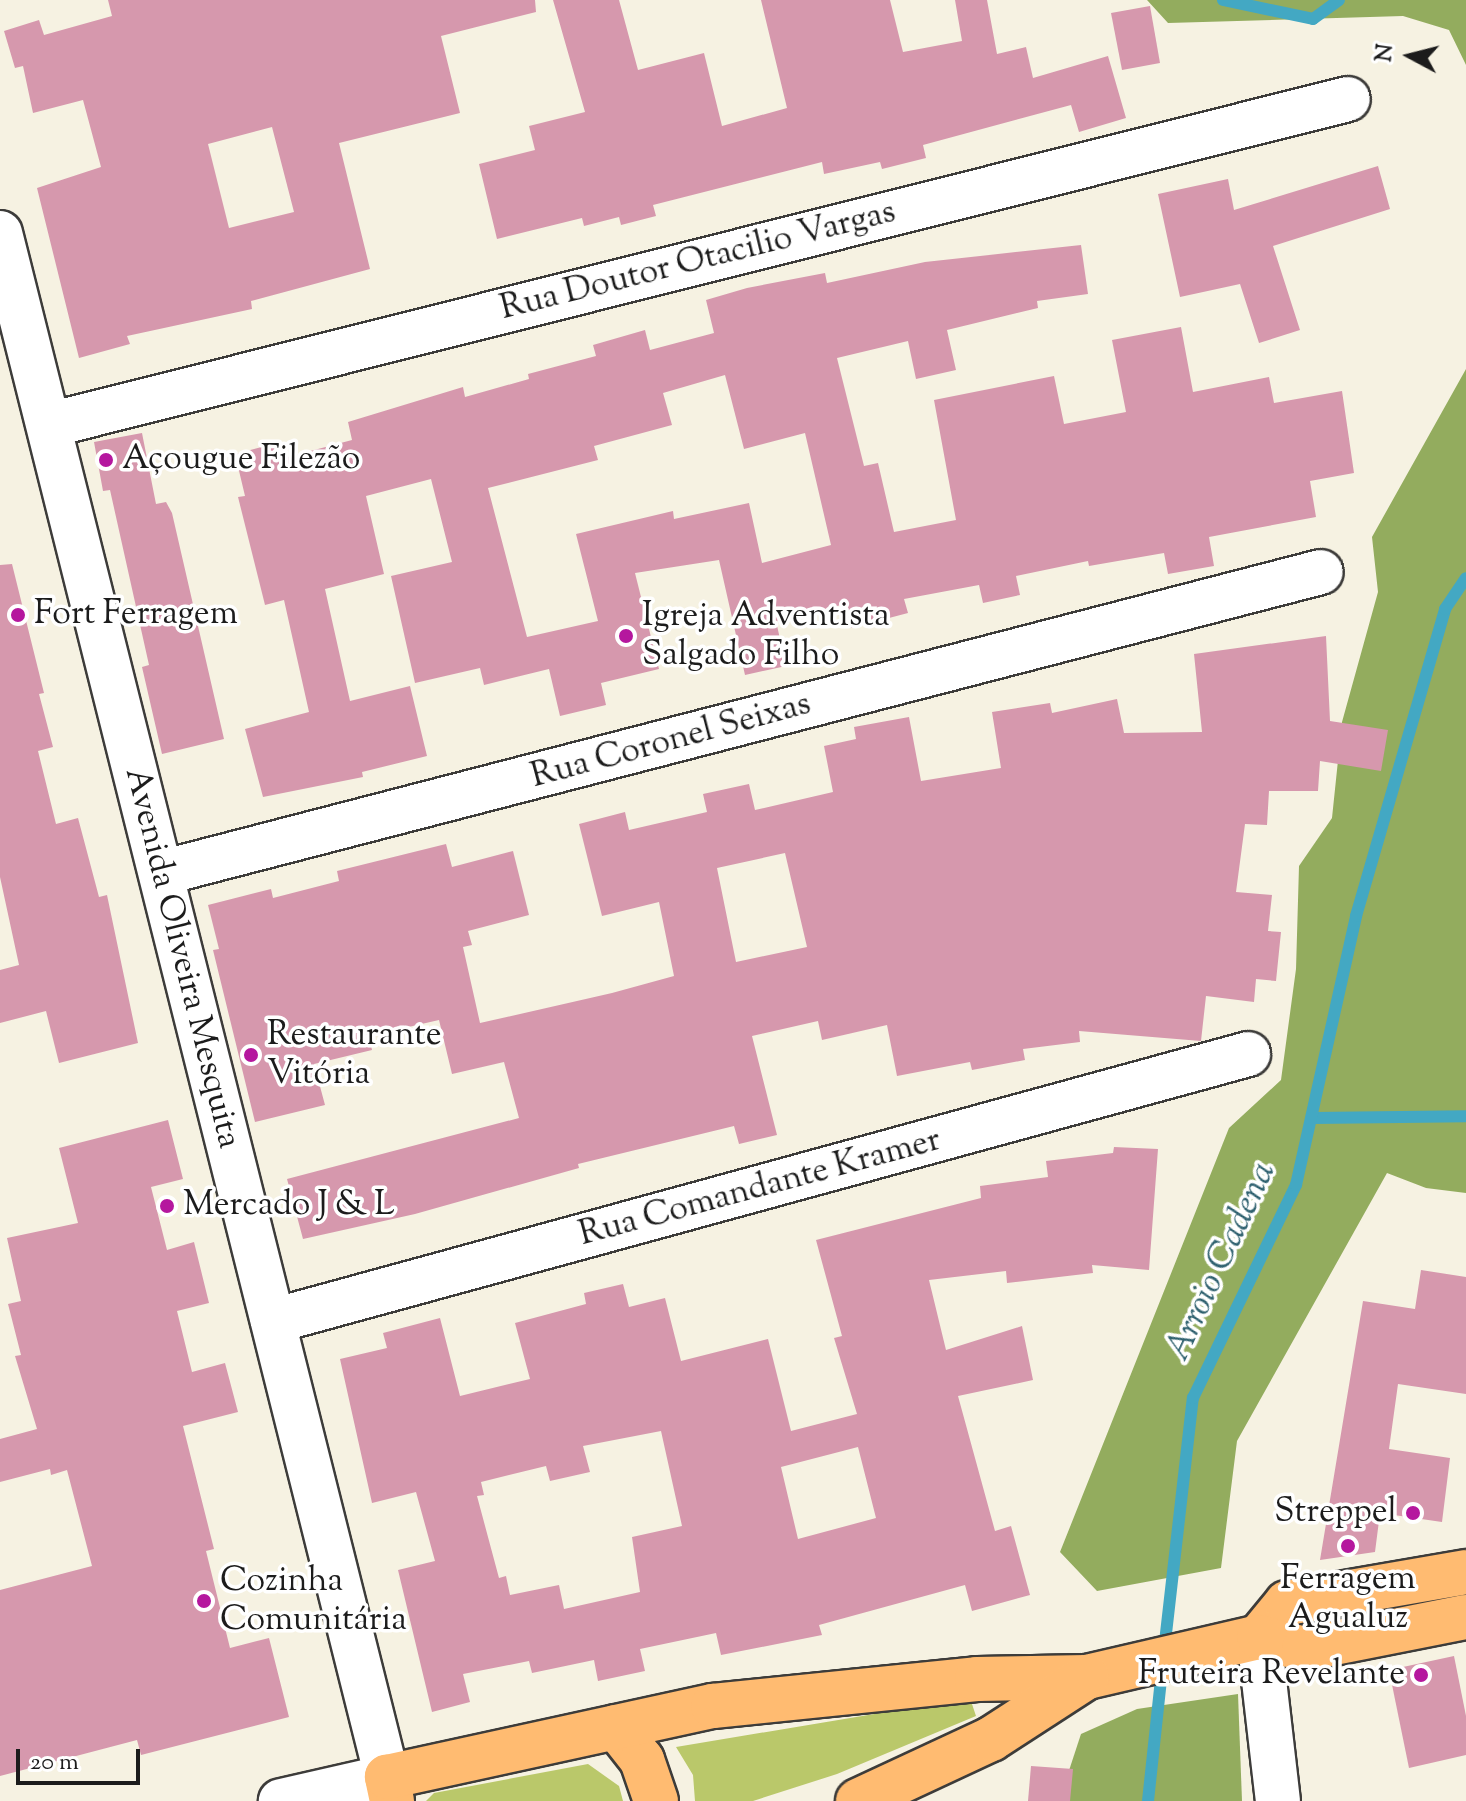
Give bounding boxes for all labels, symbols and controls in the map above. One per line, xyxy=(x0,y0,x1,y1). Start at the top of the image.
north arrow xyxy=(1370,16,1450,96)
text: N xyxy=(1369,42,1403,64)
street label: Rua Doutor Otacilio Vargas xyxy=(496,192,900,330)
place label: Açougue Filezão xyxy=(122,440,360,480)
marker: Açougue Filezão xyxy=(97,451,115,469)
place label: Fort Ferragem xyxy=(34,595,238,635)
place label: Igreja Adventista Salgado Filho xyxy=(642,596,890,676)
marker: Fort Ferragem xyxy=(9,606,27,624)
marker: Igreja Adventista Salgado Filho xyxy=(617,627,635,645)
street label: Rua Coronel Seixas xyxy=(527,684,815,798)
street label: Avenida Oliveira Mesquita xyxy=(115,763,249,1153)
place label: Restaurante Vitória xyxy=(267,1015,442,1094)
marker: Restaurante Vitória xyxy=(242,1046,260,1064)
street label: Rua Comandante Kramer xyxy=(575,1120,945,1256)
water label: Arroio Cadena xyxy=(1157,1156,1287,1368)
place label: Mercado J & L xyxy=(183,1186,395,1226)
marker: Mercado J & L xyxy=(158,1197,176,1215)
place label: Streppel xyxy=(1274,1493,1397,1533)
marker: Streppel xyxy=(1404,1504,1422,1522)
marker: Ferragem Agualuz xyxy=(1339,1537,1357,1555)
place label: Ferragem Agualuz xyxy=(1280,1559,1416,1638)
place label: Cozinha Comunitária xyxy=(220,1561,407,1640)
marker: Cozinha Comunitária xyxy=(195,1592,213,1610)
place label: Fruteira Revelante xyxy=(1138,1655,1405,1695)
marker: Fruteira Revelante xyxy=(1412,1666,1430,1684)
scale bar xyxy=(20,1733,144,1783)
text: 20 m xyxy=(30,1746,79,1780)

